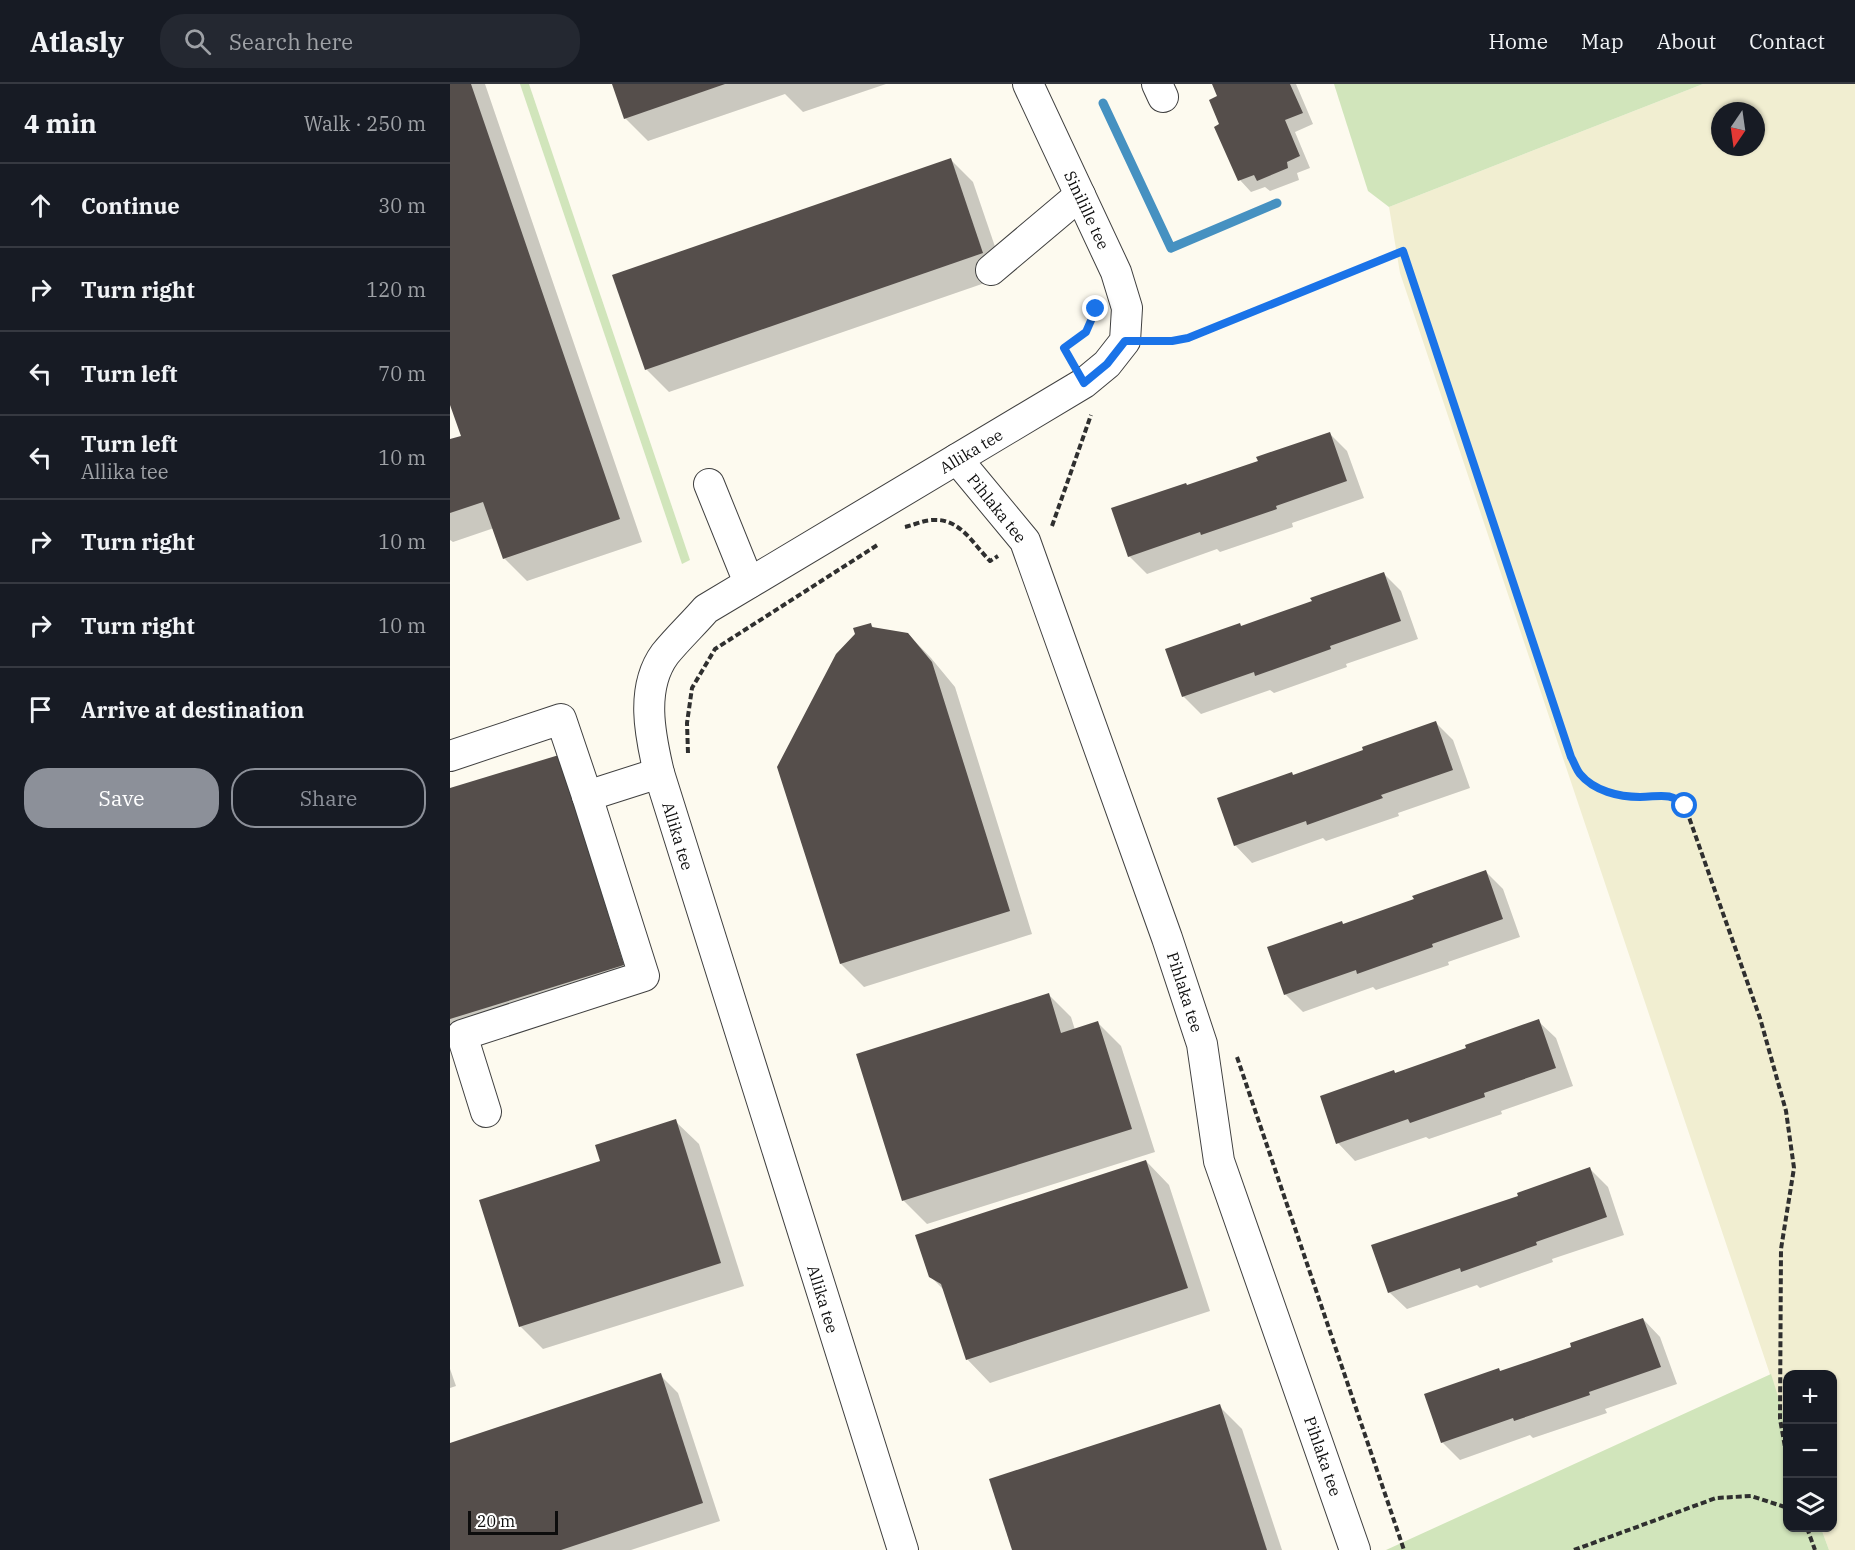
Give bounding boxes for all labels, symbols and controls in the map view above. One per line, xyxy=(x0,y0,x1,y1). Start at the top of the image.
search box xyxy=(160,14,580,68)
text: Atlasly xyxy=(30,23,124,60)
icon: search xyxy=(181,25,214,58)
text: Search here xyxy=(229,27,353,56)
text: Home xyxy=(1488,27,1548,55)
text: Map xyxy=(1581,27,1624,55)
text: About xyxy=(1657,27,1716,55)
text: Contact xyxy=(1749,27,1825,55)
north arrow xyxy=(1711,102,1765,156)
text: 4 min xyxy=(24,106,97,140)
text: Walk · 250 m xyxy=(304,110,426,137)
street label: Sinilille tee xyxy=(1060,168,1114,252)
icon: ahead xyxy=(24,189,57,222)
text: Continue xyxy=(81,191,180,220)
text: 30 m xyxy=(378,192,426,219)
icon: right xyxy=(24,273,57,306)
text: Turn right xyxy=(81,275,195,304)
text: 120 m xyxy=(366,276,426,303)
route end xyxy=(1082,295,1108,321)
icon: left xyxy=(24,357,57,390)
text: Turn left xyxy=(81,359,177,388)
text: 70 m xyxy=(378,360,426,387)
street label: Allika tee xyxy=(936,424,1006,478)
text: Turn left xyxy=(81,429,177,458)
icon: left xyxy=(24,441,57,474)
text: 10 m xyxy=(378,444,426,471)
text: Allika tee xyxy=(81,458,169,485)
street label: Pihlaka tee xyxy=(963,469,1031,547)
icon: right xyxy=(24,525,57,558)
text: Turn right xyxy=(81,527,195,556)
text: 10 m xyxy=(378,528,426,555)
icon: right xyxy=(24,609,57,642)
text: Turn right xyxy=(81,611,195,640)
text: 10 m xyxy=(378,612,426,639)
icon: arrive xyxy=(24,693,57,726)
text: Arrive at destination xyxy=(81,695,304,724)
button: Save xyxy=(24,768,219,828)
button: Share xyxy=(231,768,426,828)
route start xyxy=(1671,792,1697,818)
street label: Allika tee xyxy=(658,800,698,872)
street label: Pihlaka tee xyxy=(1163,949,1207,1035)
street label: Allika tee xyxy=(803,1263,843,1335)
map controls xyxy=(1783,1370,1837,1532)
button: + xyxy=(1783,1370,1837,1424)
street label: Pihlaka tee xyxy=(1300,1413,1346,1499)
button: − xyxy=(1783,1424,1837,1478)
button: layers xyxy=(1783,1478,1837,1532)
scale bar xyxy=(468,1508,558,1536)
text: 20 m xyxy=(477,1511,515,1531)

